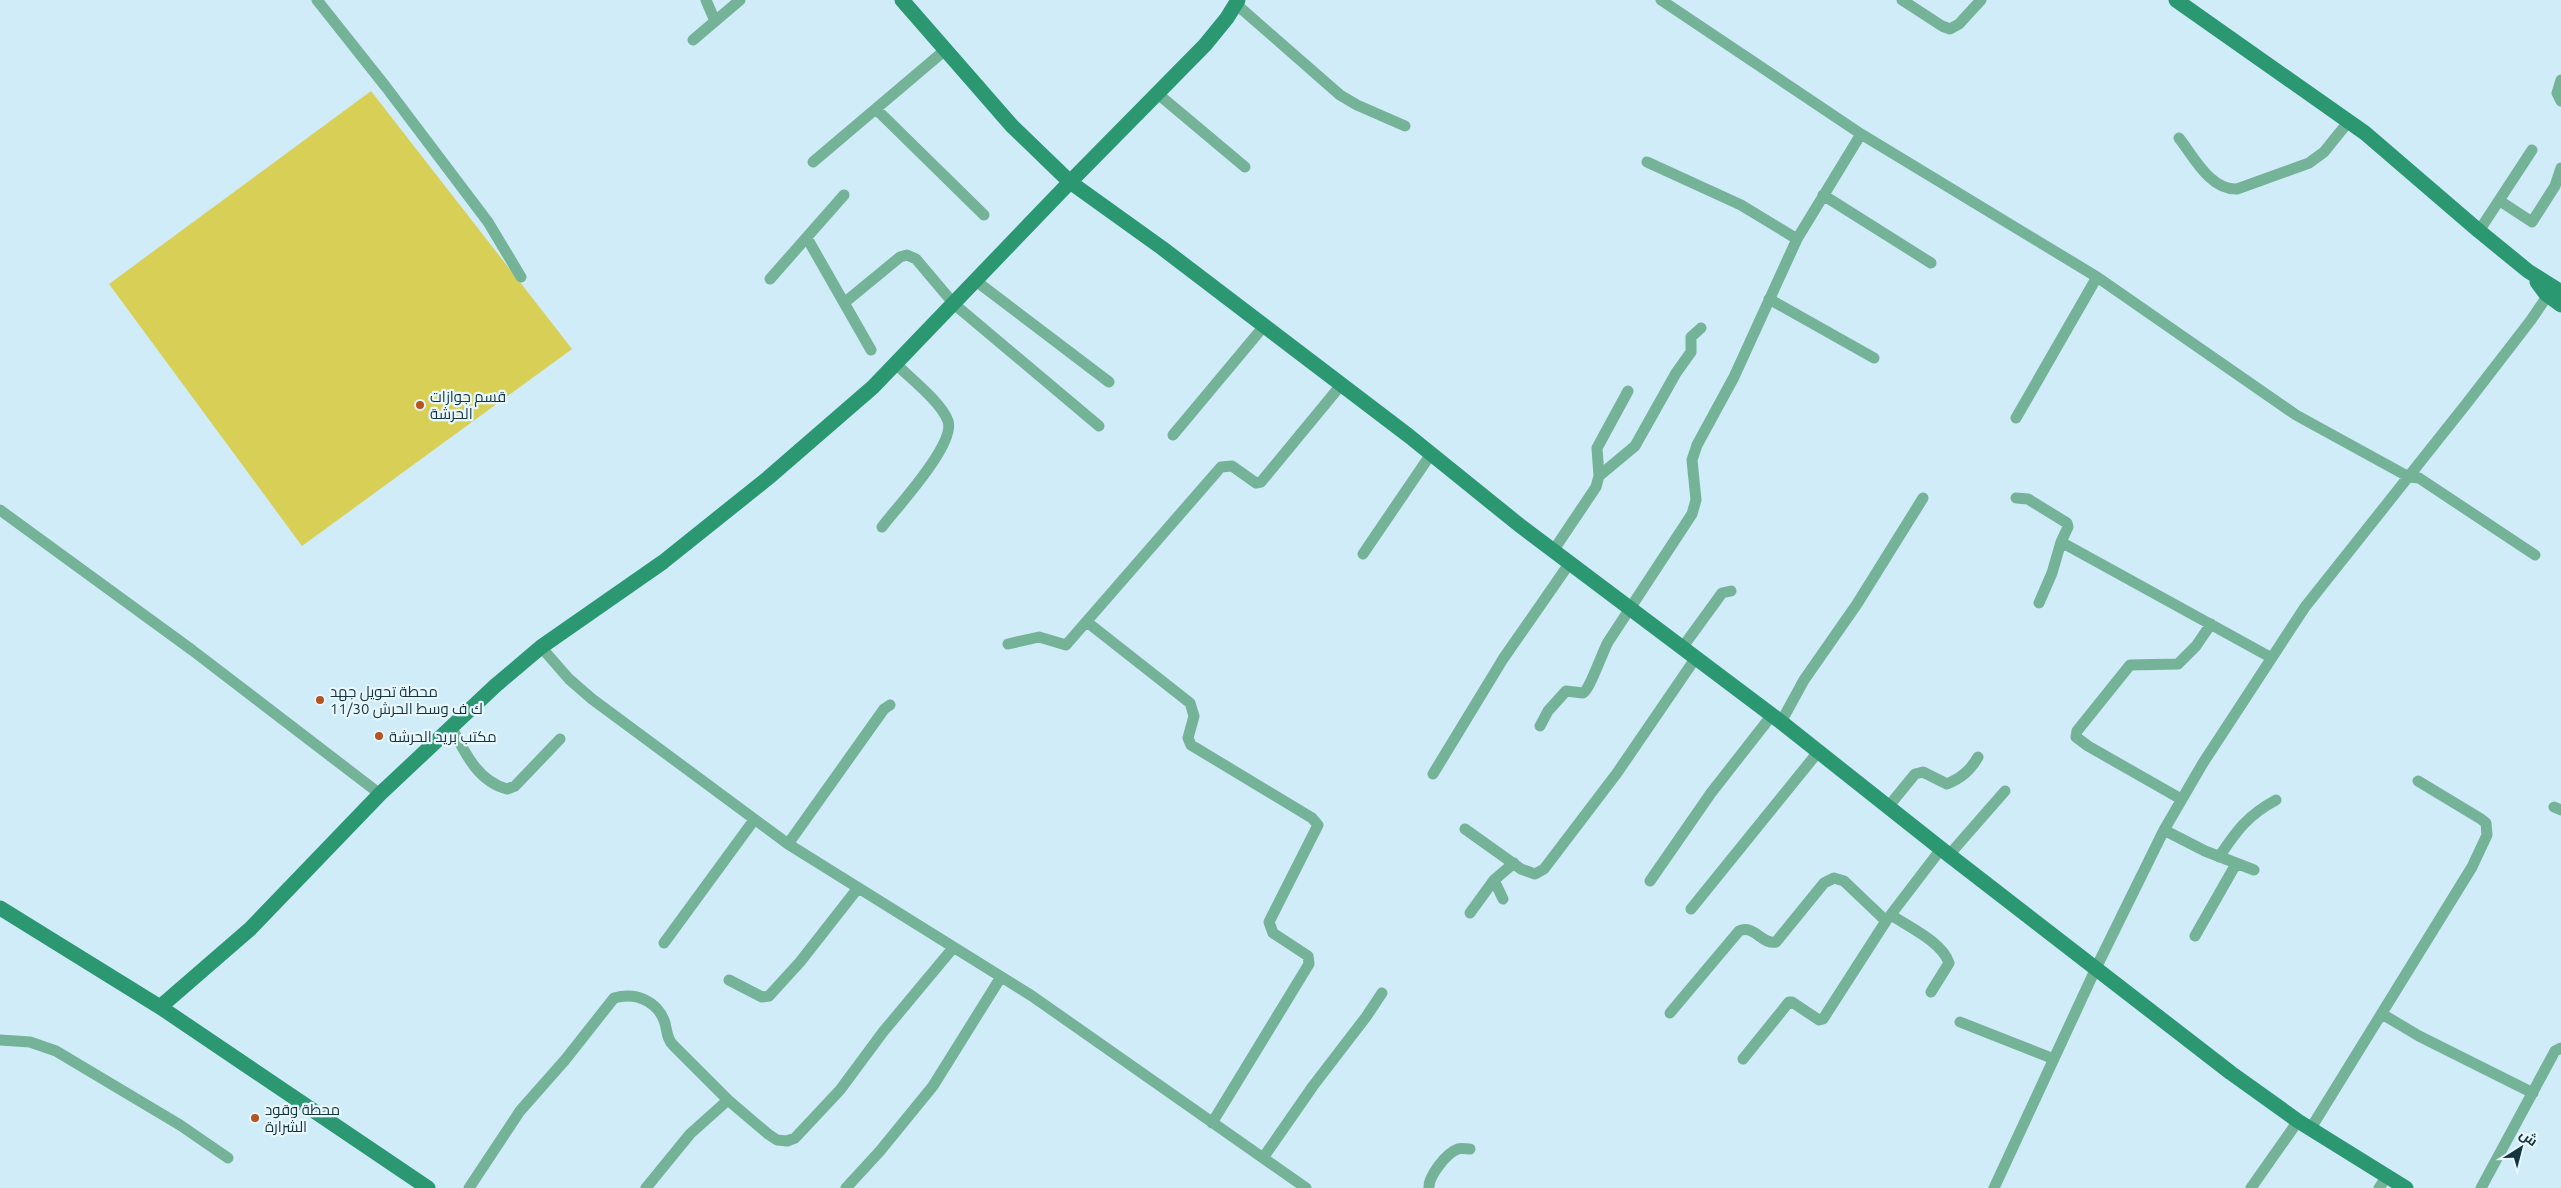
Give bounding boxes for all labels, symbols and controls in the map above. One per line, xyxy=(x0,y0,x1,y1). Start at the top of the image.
place label: قسم جوازات الحرشة xyxy=(430,388,506,423)
marker: قسم جوازات الحرشة xyxy=(414,399,426,411)
place label: محطة تحويل جهد 11/30 ك ف وسط الحرش xyxy=(330,683,483,719)
marker: محطة تحويل جهد 11/30 ك ف وسط الحرش xyxy=(314,694,326,706)
place label: مكتب بريد الحرشة xyxy=(389,728,497,746)
marker: مكتب بريد الحرشة xyxy=(373,730,385,742)
place label: محطة وقود الشرارة xyxy=(265,1101,340,1136)
marker: محطة وقود الشرارة xyxy=(249,1112,261,1124)
north arrow xyxy=(2496,1123,2546,1173)
text: ش xyxy=(2516,1126,2541,1150)

